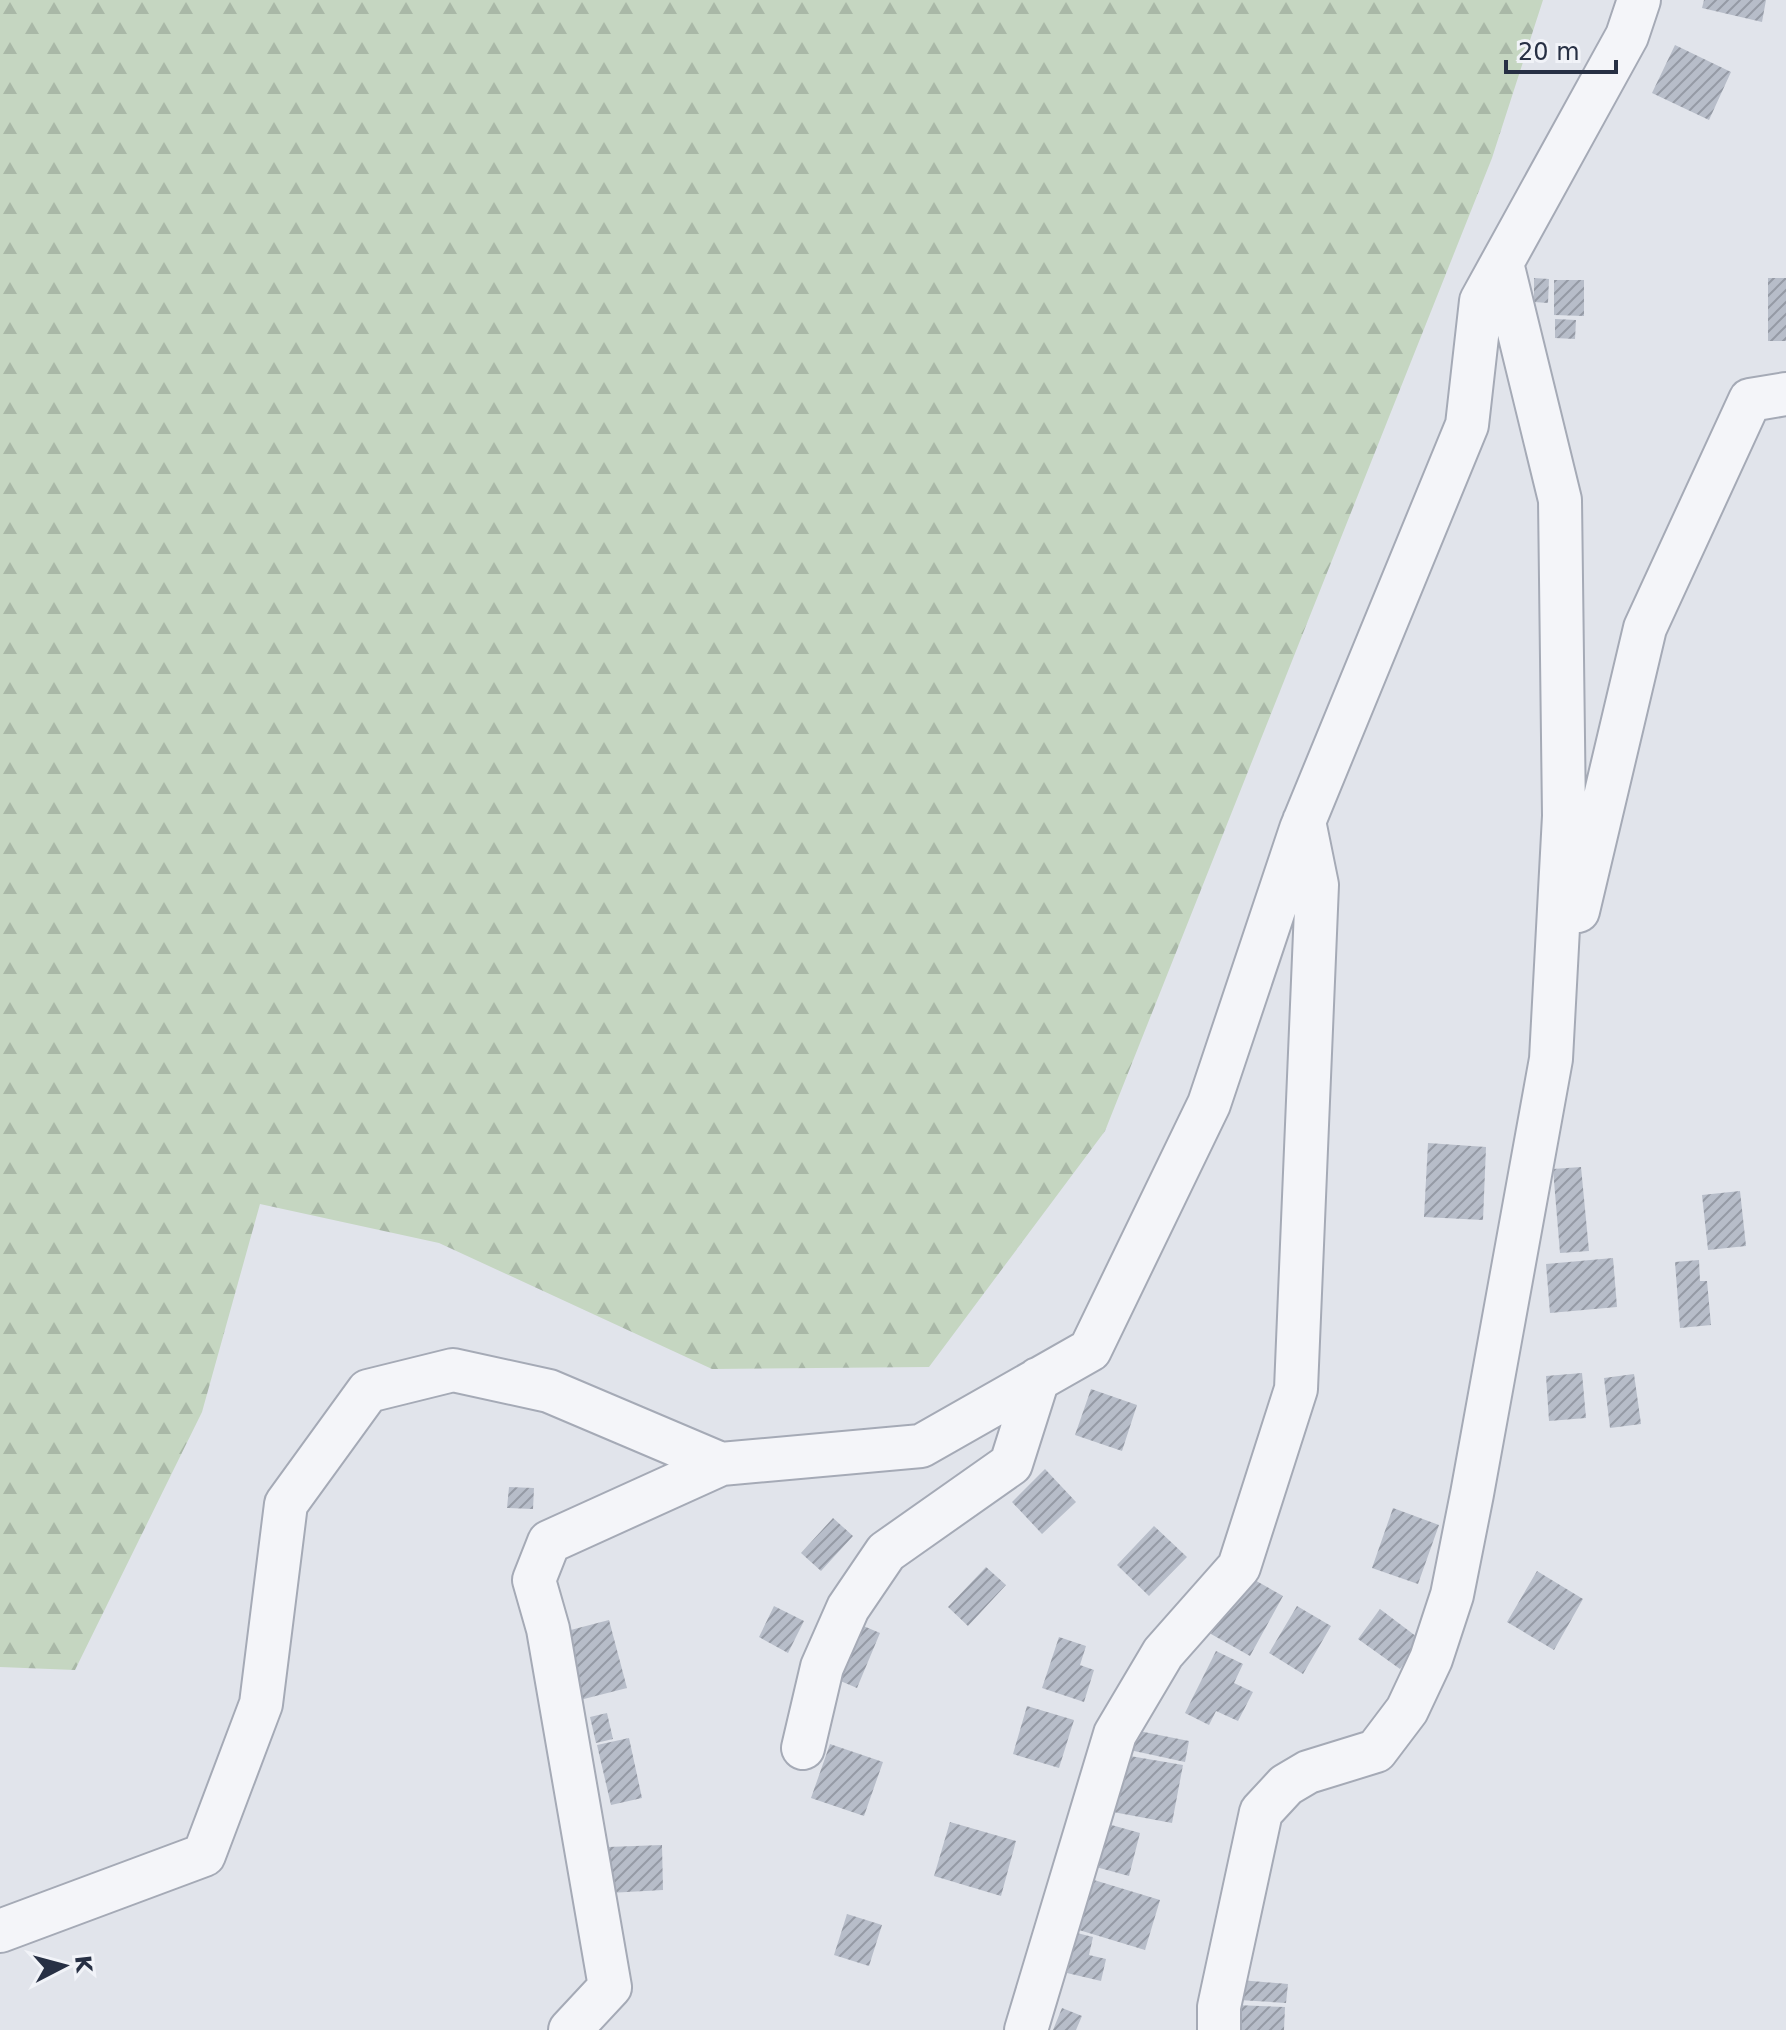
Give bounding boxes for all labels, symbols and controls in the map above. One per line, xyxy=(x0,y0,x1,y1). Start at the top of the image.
scale bar xyxy=(1506,24,1616,74)
text: 20 m xyxy=(1518,38,1580,66)
north arrow xyxy=(24,1926,104,2006)
text: K xyxy=(70,1954,97,1975)

